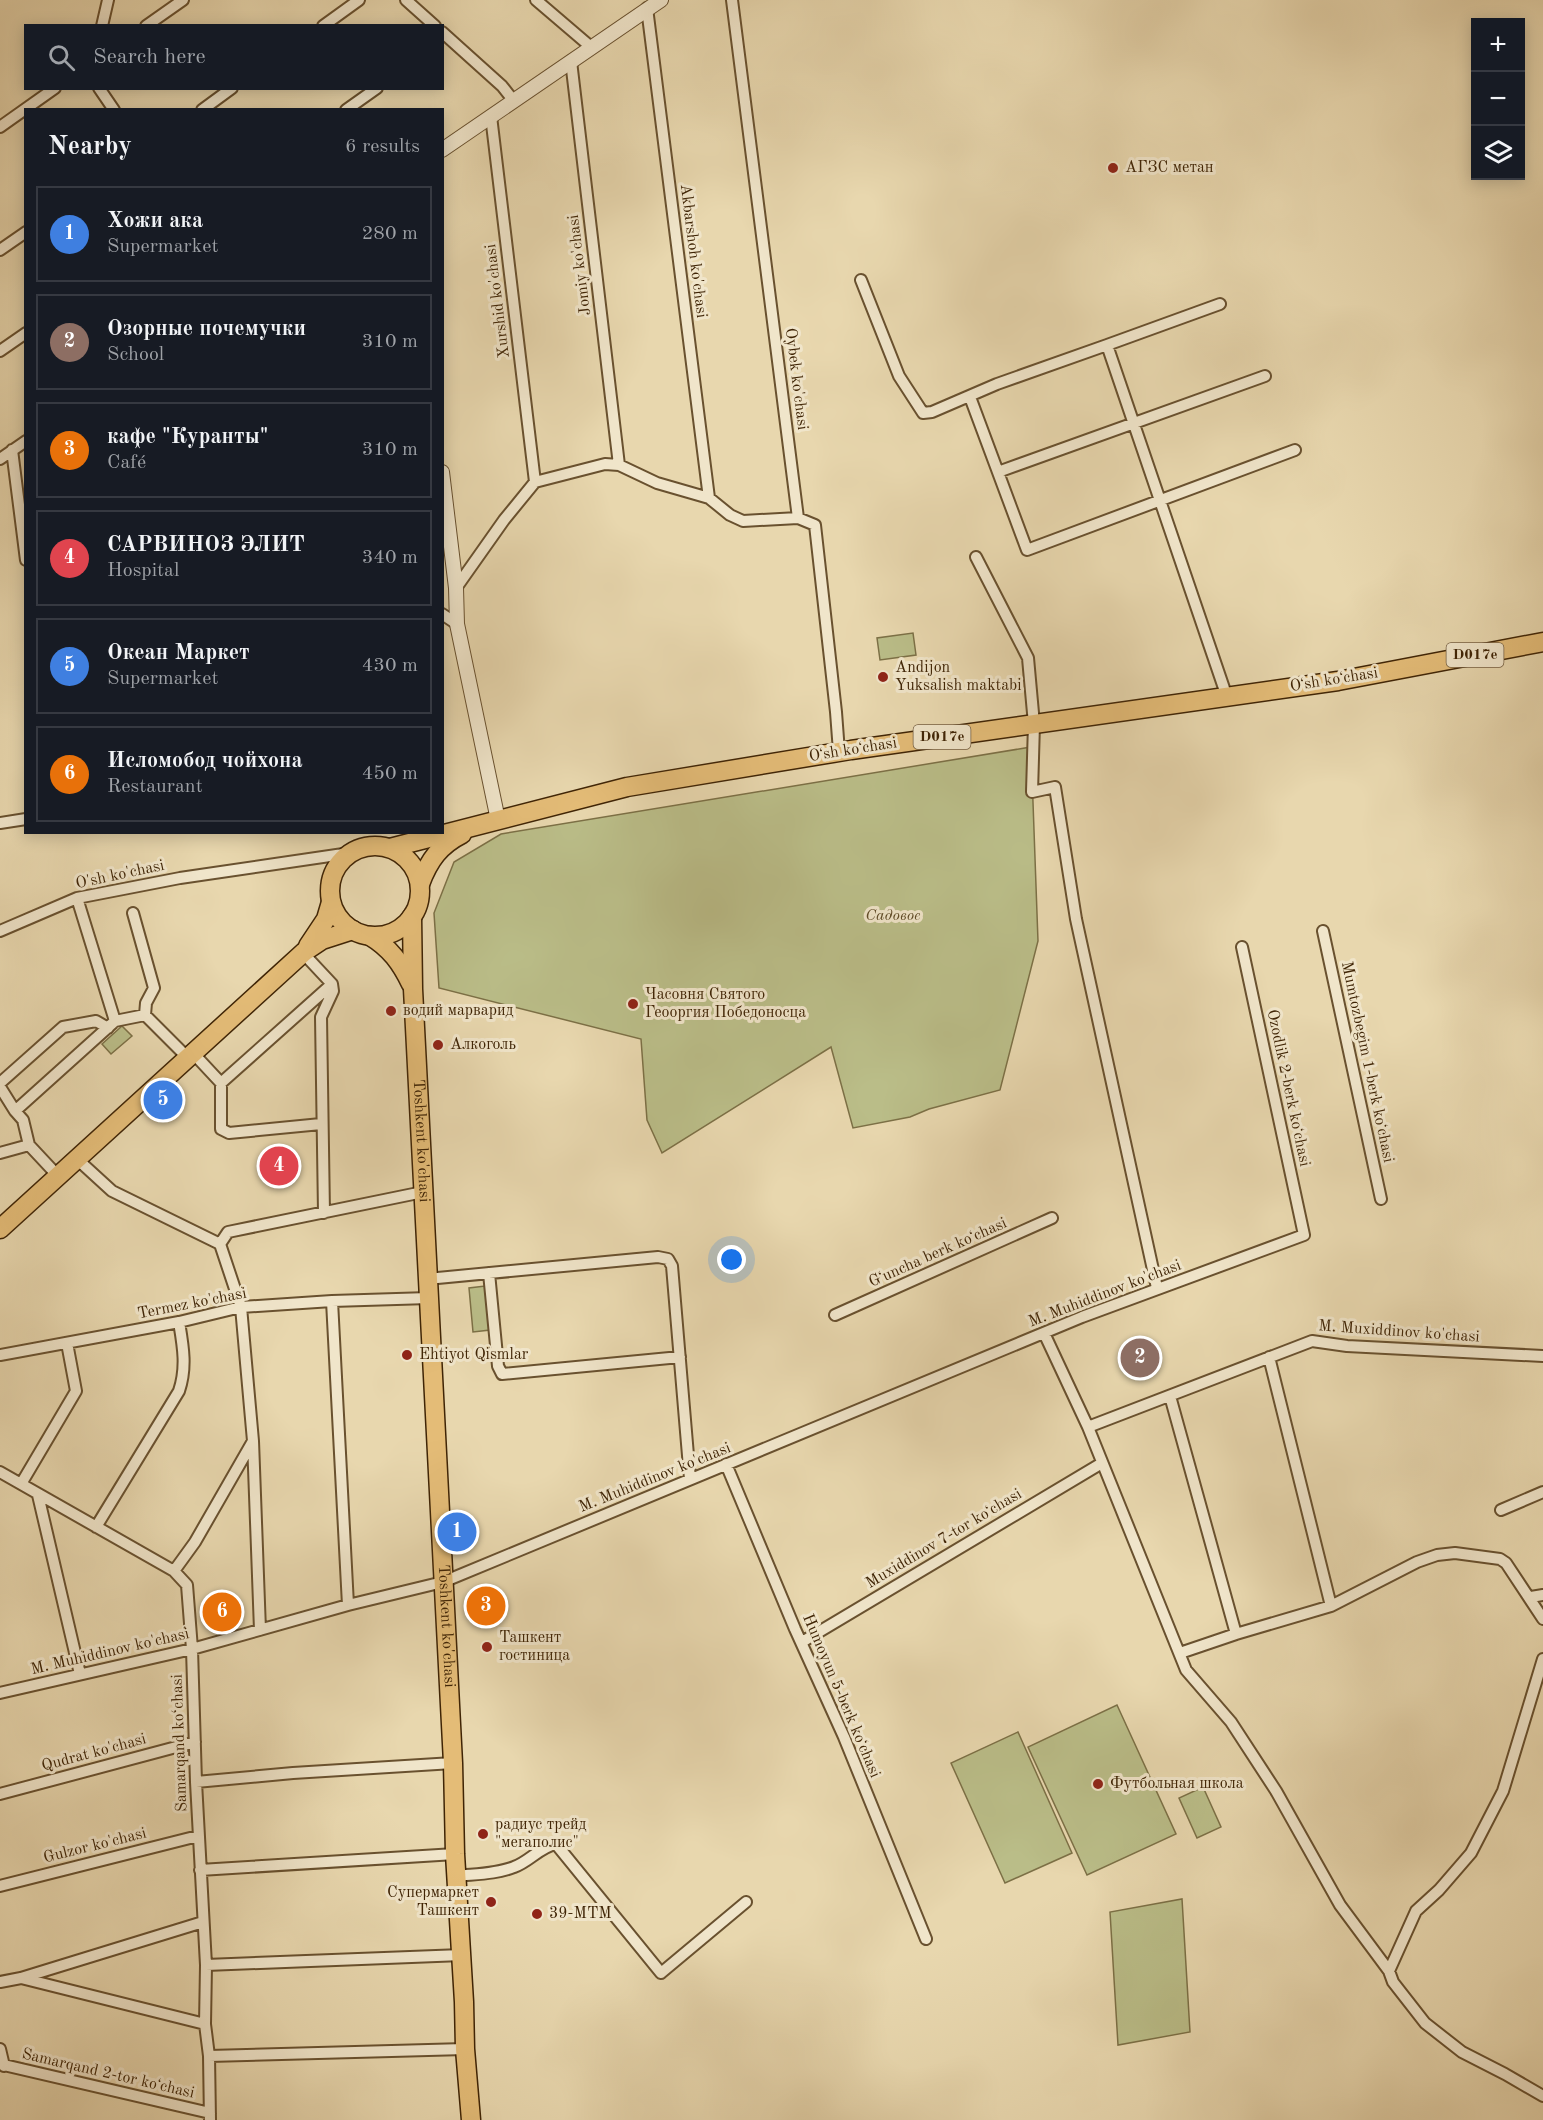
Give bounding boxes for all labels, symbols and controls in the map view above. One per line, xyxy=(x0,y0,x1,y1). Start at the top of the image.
map controls xyxy=(1471,18,1525,180)
button: + xyxy=(1471,18,1525,72)
search box xyxy=(24,24,444,90)
icon: search xyxy=(45,41,78,74)
text: Search here xyxy=(93,46,206,68)
button: − xyxy=(1471,72,1525,126)
button: layers xyxy=(1471,126,1525,180)
text: Nearby xyxy=(48,134,132,160)
text: 6 results xyxy=(345,137,420,157)
place label: АГЗС метан xyxy=(1125,160,1214,176)
marker: АГЗС метан xyxy=(1106,161,1120,175)
street label: Akbarshoh ko'chasi xyxy=(677,183,709,319)
text: Хожи ака xyxy=(107,210,203,232)
street label: Jomiy ko'chasi xyxy=(566,214,594,316)
text: 1 xyxy=(64,224,75,244)
text: 280 m xyxy=(362,224,418,244)
text: Supermarket xyxy=(107,237,218,257)
street label: Xurshid ko'chasi xyxy=(483,243,513,359)
text: Озорные почемучки xyxy=(107,318,306,340)
street label: Oybek ko'chasi xyxy=(782,327,810,431)
text: 2 xyxy=(64,332,75,352)
text: 310 m xyxy=(362,332,418,352)
text: School xyxy=(107,345,164,365)
text: кафе "Куранты" xyxy=(107,426,268,448)
text: 3 xyxy=(64,440,75,460)
text: 310 m xyxy=(362,440,418,460)
text: Café xyxy=(107,453,146,473)
text: САРВИНОЗ ЭЛИТ xyxy=(107,534,305,556)
text: 4 xyxy=(64,548,75,568)
text: 340 m xyxy=(362,548,418,568)
text: Hospital xyxy=(107,561,179,581)
text: Океан Маркет xyxy=(107,642,250,664)
road number: D017e xyxy=(1446,643,1504,667)
text: 5 xyxy=(64,656,75,676)
text: 430 m xyxy=(362,656,418,676)
place label: Andijon Yuksalish maktabi xyxy=(895,660,1022,694)
street label: Oʻsh koʻchasi xyxy=(1289,665,1379,695)
text: Supermarket xyxy=(107,669,218,689)
marker: Andijon Yuksalish maktabi xyxy=(876,670,890,684)
road number: D017e xyxy=(914,725,970,749)
street label: Oʻsh koʻchasi xyxy=(808,735,898,765)
text: Исломобод чойхона xyxy=(107,750,303,772)
text: 6 xyxy=(64,764,75,784)
text: 450 m xyxy=(362,764,418,784)
text: Restaurant xyxy=(107,777,203,797)
street label: O'sh ko'chasi xyxy=(74,858,166,892)
park label: Садовое xyxy=(865,908,921,924)
street label: Mumtozbegim 1-berk koʻchasi xyxy=(1338,960,1396,1164)
place label: Часовня Святого Геооргия Победоносца xyxy=(645,987,806,1021)
marker: Часовня Святого Геооргия Победоносца xyxy=(626,997,640,1011)
place label: водий марварид xyxy=(403,1003,514,1019)
marker: водий марварид xyxy=(384,1004,398,1018)
street label: Ozodlik 2-berk koʻchasi xyxy=(1264,1008,1312,1168)
place label: Алкоголь xyxy=(450,1037,516,1053)
marker: Алкоголь xyxy=(431,1038,445,1052)
pin: 5 xyxy=(144,1078,182,1122)
street label: Toshkent ko'chasi xyxy=(410,1079,432,1203)
pin: 4 xyxy=(260,1144,298,1188)
street label: Gʻuncha berk koʻchasi xyxy=(867,1215,1009,1291)
your location xyxy=(717,1245,746,1274)
street label: M. Muhiddinov ko'chasi xyxy=(1026,1257,1184,1331)
street label: Termez ko'chasi xyxy=(136,1286,248,1322)
street label: M. Muxiddinov ko'chasi xyxy=(1318,1318,1480,1346)
pin: 2 xyxy=(1120,1336,1160,1380)
place label: Ehtiyot Qismlar xyxy=(419,1347,529,1363)
marker: Ehtiyot Qismlar xyxy=(400,1348,414,1362)
street label: M. Muhiddinov ko'chasi xyxy=(577,1440,733,1516)
street label: Muxiddinov 7-tor koʻchasi xyxy=(863,1486,1025,1592)
pin: 1 xyxy=(438,1510,476,1555)
street label: Toshkent ko'chasi xyxy=(435,1564,457,1688)
pin: 3 xyxy=(466,1584,506,1628)
pin: 6 xyxy=(202,1590,242,1634)
street label: Humoyun 5-berk koʻchasi xyxy=(799,1612,883,1780)
street label: M. Muhiddinov ko'chasi xyxy=(29,1626,191,1678)
place label: Ташкент гостиница xyxy=(499,1630,570,1664)
marker: Ташкент гостиница xyxy=(480,1640,494,1654)
street label: Samarqand ko‘chasi xyxy=(169,1674,190,1812)
street label: Qudrat ko'chasi xyxy=(40,1731,148,1775)
place label: Футбольная школа xyxy=(1110,1776,1244,1792)
marker: Футбольная школа xyxy=(1091,1777,1105,1791)
place label: радиус трейд "мегаполис" xyxy=(495,1817,587,1851)
street label: Gulzor ko'chasi xyxy=(42,1825,148,1867)
marker: радиус трейд "мегаполис" xyxy=(476,1827,490,1841)
place label: Супермаркет Ташкент xyxy=(387,1885,479,1919)
marker: Супермаркет Ташкент xyxy=(484,1895,498,1909)
place label: 39-MTM xyxy=(549,1906,612,1922)
marker: 39-MTM xyxy=(530,1907,544,1921)
street label: Samarqand 2-tor koʻchasi xyxy=(20,2046,196,2102)

